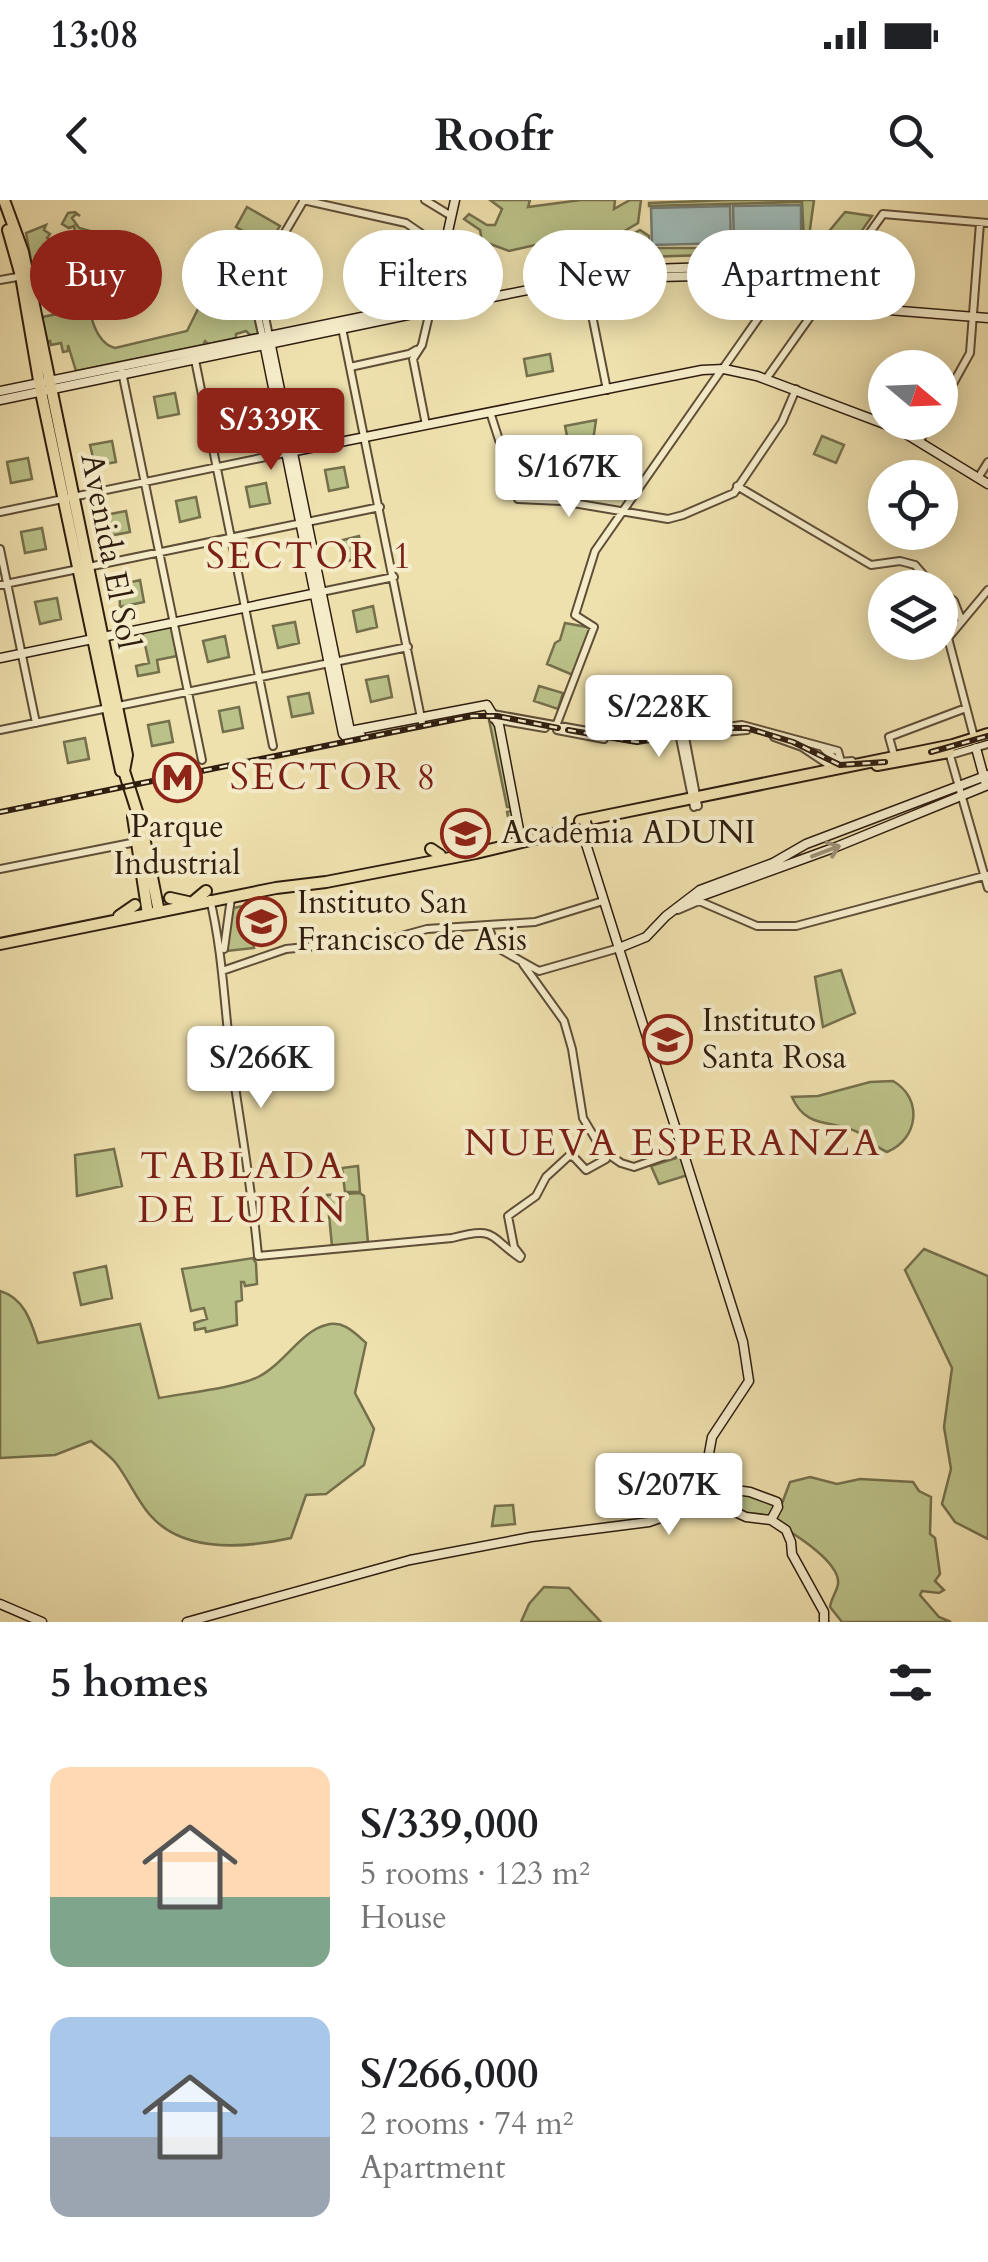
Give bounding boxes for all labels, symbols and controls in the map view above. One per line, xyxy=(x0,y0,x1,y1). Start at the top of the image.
text: 13:08 xyxy=(50,9,139,61)
text: Roofr xyxy=(434,105,554,166)
icon: back xyxy=(50,108,105,163)
icon: search xyxy=(883,108,938,163)
chip: Buy xyxy=(30,230,162,320)
chip: Rent xyxy=(182,230,323,320)
chip: Filters xyxy=(343,230,503,320)
chip: New xyxy=(523,230,667,320)
chip: Apartment xyxy=(687,230,915,320)
north arrow xyxy=(868,350,958,440)
map controls xyxy=(868,350,958,660)
pin: S/339K xyxy=(190,388,352,473)
text: S/339K xyxy=(219,398,323,442)
pin: S/167K xyxy=(488,435,650,520)
text: S/167K xyxy=(517,445,621,489)
street label: Avenida El Sol xyxy=(70,450,150,652)
button: locate xyxy=(868,460,958,550)
district label: SECTOR 1 xyxy=(206,530,414,582)
button: layers xyxy=(868,570,958,660)
pin: S/228K xyxy=(578,675,740,760)
text: S/228K xyxy=(607,685,711,729)
metro station icon: Parque Industrial xyxy=(151,751,203,803)
district label: SECTOR 8 xyxy=(230,751,438,803)
place label: Parque Industrial xyxy=(113,805,241,886)
school or university icon: Academia ADUNI xyxy=(440,807,492,859)
place label: Academia ADUNI xyxy=(501,811,755,855)
one-way arrow xyxy=(810,841,841,859)
place label: Instituto San Francisco de Asis xyxy=(297,881,527,962)
school or university icon: Instituto San Francisco de Asis xyxy=(236,895,288,947)
place label: Instituto Santa Rosa xyxy=(702,999,847,1080)
school or university icon: Instituto Santa Rosa xyxy=(641,1013,693,1065)
pin: S/266K xyxy=(180,1026,342,1111)
text: S/266K xyxy=(209,1036,313,1080)
district label: NUEVA ESPERANZA xyxy=(464,1117,882,1169)
district label: TABLADA DE LURÍN xyxy=(138,1140,348,1236)
pin: S/207K xyxy=(588,1453,750,1538)
text: S/207K xyxy=(617,1463,721,1507)
text: 5 homes xyxy=(50,1654,208,1711)
icon: filters xyxy=(883,1655,938,1710)
text: S/339,000 xyxy=(360,1795,539,1852)
icon: home xyxy=(130,1807,250,1927)
text: 5 rooms · 123 m² xyxy=(360,1852,590,1896)
text: House xyxy=(360,1896,447,1940)
text: S/266,000 xyxy=(360,2045,539,2102)
icon: home xyxy=(130,2057,250,2177)
text: 2 rooms · 74 m² xyxy=(360,2102,573,2146)
text: Apartment xyxy=(360,2146,505,2190)

